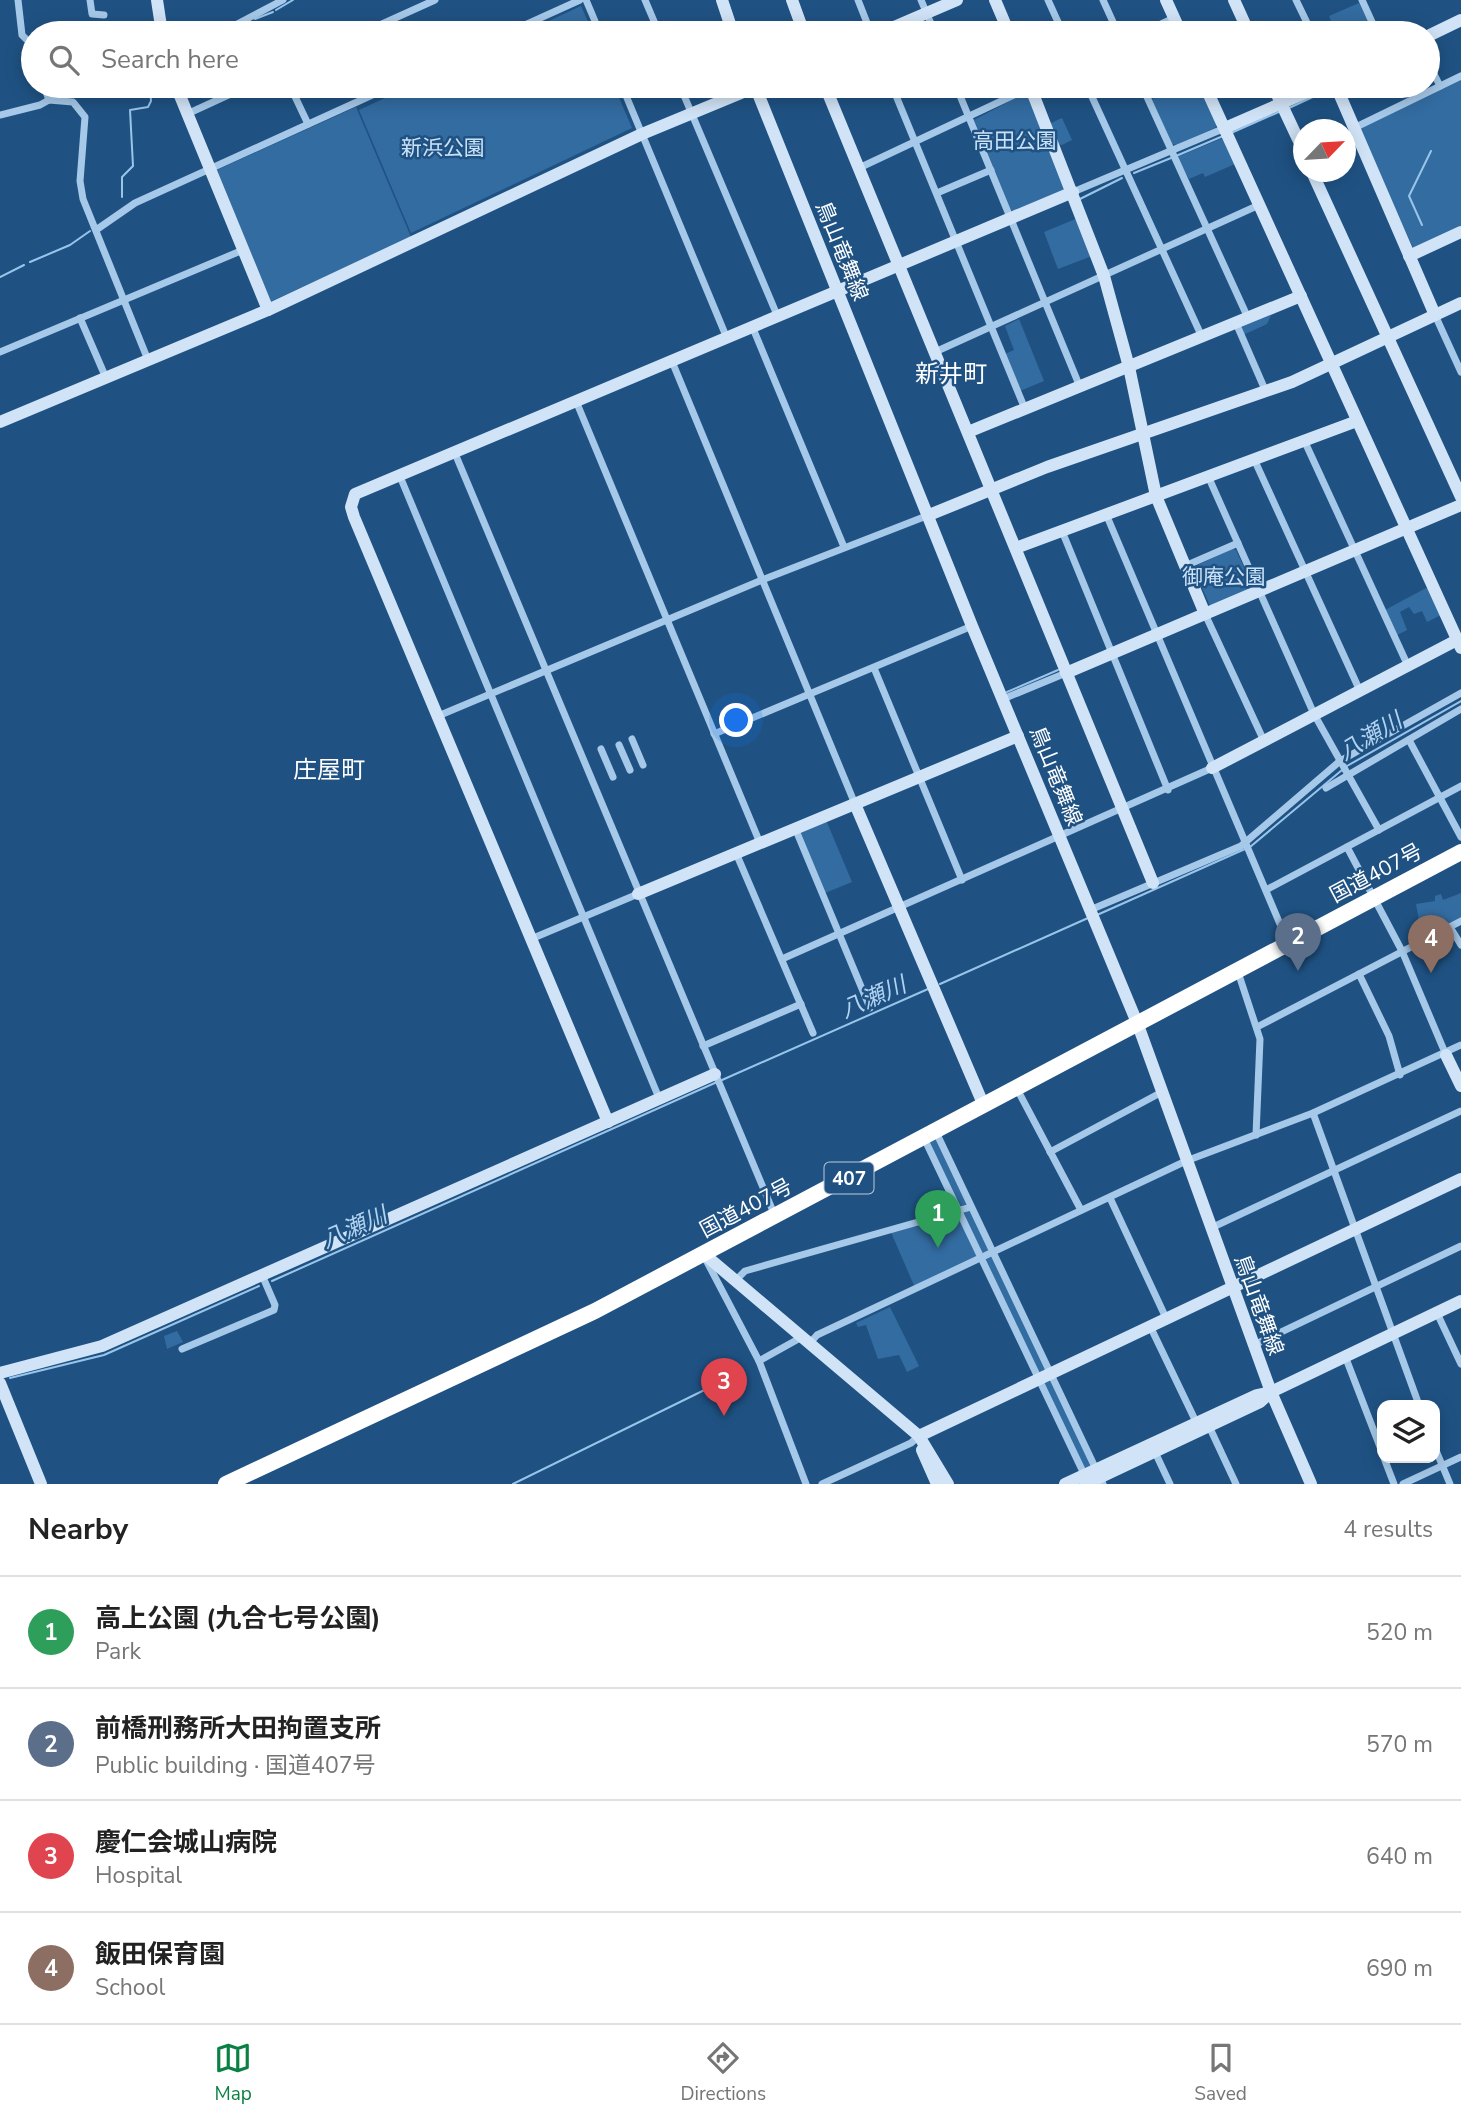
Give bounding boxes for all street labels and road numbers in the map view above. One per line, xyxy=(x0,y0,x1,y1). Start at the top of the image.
street label: 鳥山竜舞線 xyxy=(809,197,875,305)
street label: 鳥山竜舞線 xyxy=(1023,722,1089,830)
street label: 国道407号 xyxy=(1325,837,1427,909)
road number: 407 xyxy=(824,1162,874,1194)
street label: 国道407号 xyxy=(695,1172,797,1244)
street label: 鳥山竜舞線 xyxy=(1228,1251,1290,1359)

